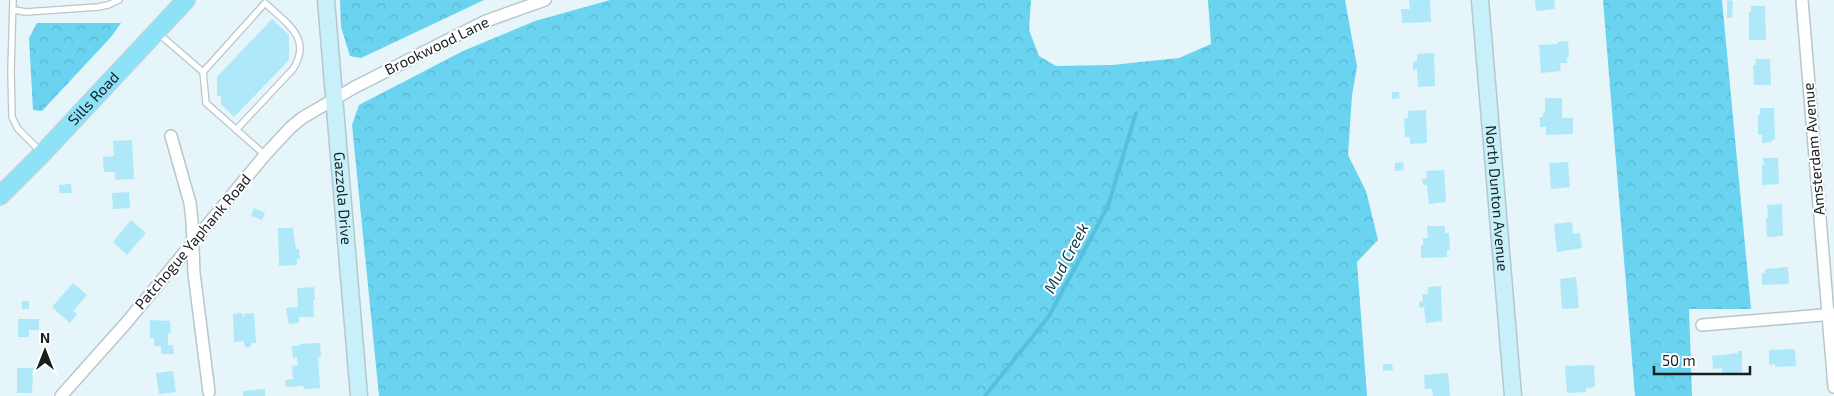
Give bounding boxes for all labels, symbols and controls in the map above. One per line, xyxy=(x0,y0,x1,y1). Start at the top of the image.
street label: Brookwood Lane xyxy=(381,12,492,78)
street label: Sills Road xyxy=(64,68,122,129)
street label: Amsterdam Avenue xyxy=(1798,82,1828,216)
street label: North Dunton Avenue xyxy=(1482,125,1513,272)
street label: Gazzola Drive xyxy=(331,151,356,245)
street label: Patchogue Yaphank Road xyxy=(130,170,254,313)
water label: Mud Creek xyxy=(1039,219,1092,296)
north arrow xyxy=(20,326,70,376)
text: N xyxy=(40,329,50,346)
scale bar xyxy=(1654,344,1750,376)
text: 50 m xyxy=(1662,351,1696,369)

